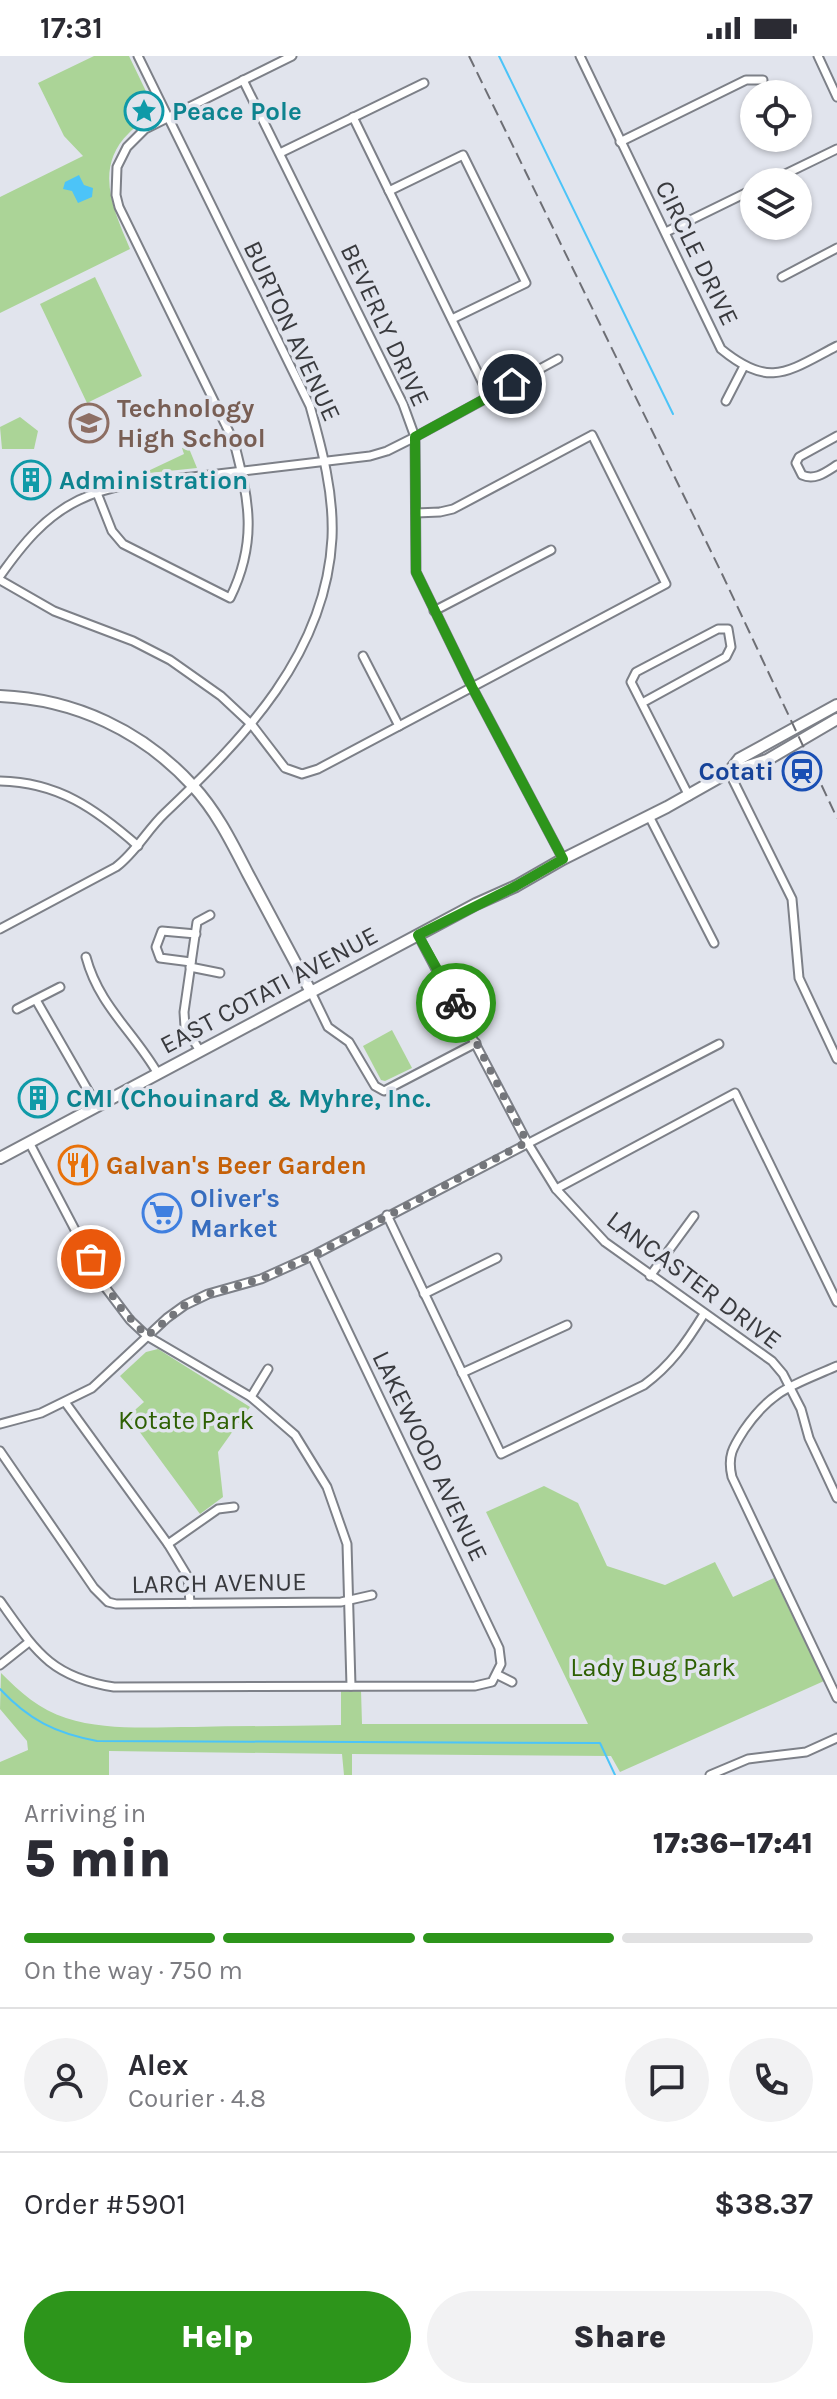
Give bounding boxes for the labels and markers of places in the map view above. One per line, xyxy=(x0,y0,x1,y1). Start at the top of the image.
place icon: Peace Pole xyxy=(123,90,165,132)
place label: Peace Pole xyxy=(172,96,302,127)
pin xyxy=(478,350,546,418)
place label: Technology High School xyxy=(117,393,266,454)
school or university icon: Technology High School xyxy=(68,402,110,444)
building icon: Administration xyxy=(10,459,52,501)
place label: Administration xyxy=(59,465,248,496)
station icon: Cotati xyxy=(781,750,823,792)
place label: Cotati xyxy=(699,756,774,787)
building icon: CMI (Chouinard & Myhre, Inc. xyxy=(17,1077,59,1119)
place label: CMI (Chouinard & Myhre, Inc. xyxy=(66,1083,431,1114)
restaurant icon: Galvan's Beer Garden xyxy=(57,1144,99,1186)
place label: Galvan's Beer Garden xyxy=(106,1150,367,1181)
place label: Oliver's Market xyxy=(190,1183,280,1244)
supermarket icon: Oliver's Market xyxy=(141,1192,183,1234)
pin xyxy=(57,1225,125,1293)

